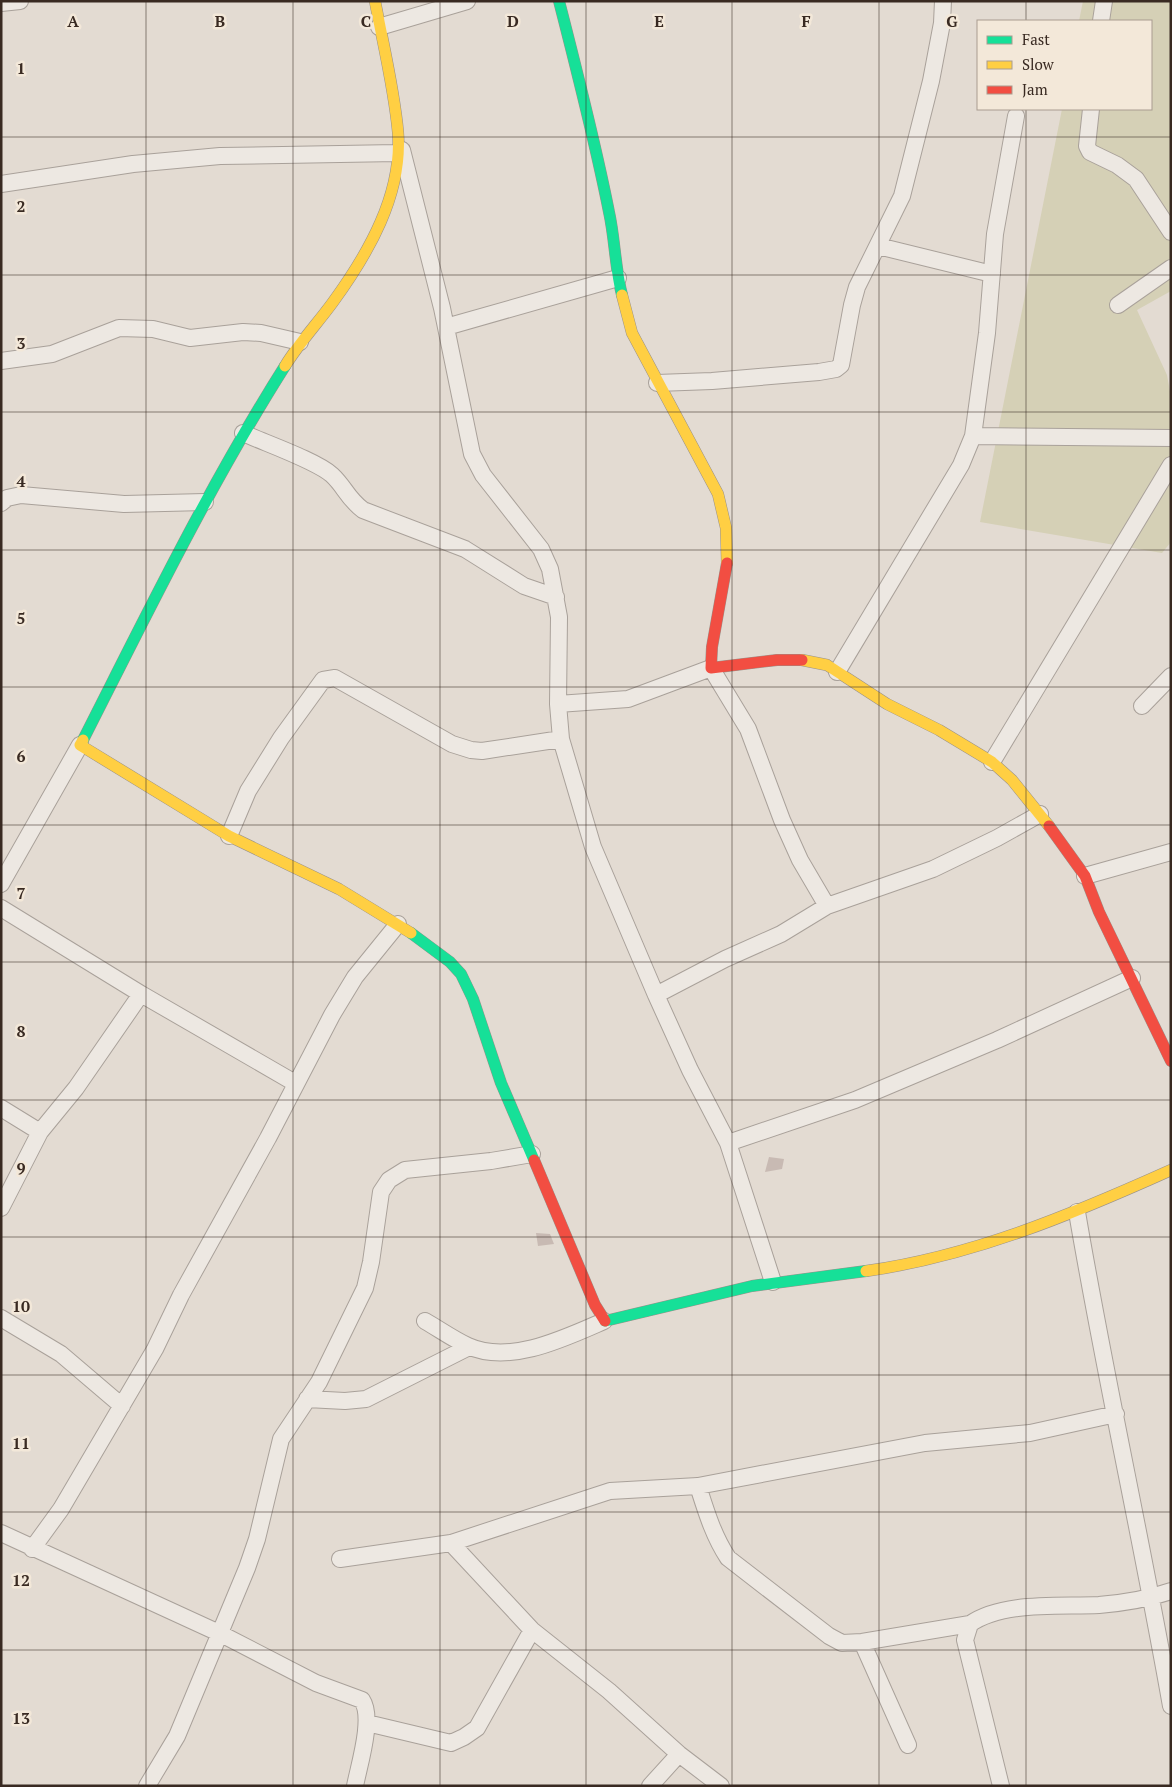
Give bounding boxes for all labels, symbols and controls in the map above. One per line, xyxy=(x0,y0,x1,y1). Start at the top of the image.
text: A xyxy=(67,10,79,32)
text: B xyxy=(215,10,225,32)
text: C xyxy=(361,10,371,32)
text: D xyxy=(507,10,519,32)
text: E xyxy=(654,10,664,32)
text: F xyxy=(801,10,811,32)
text: G xyxy=(946,10,958,32)
legend xyxy=(977,20,1152,110)
text: Fast xyxy=(1022,29,1050,49)
text: Slow xyxy=(1022,54,1055,74)
text: 1 xyxy=(16,57,26,79)
text: Jam xyxy=(1022,79,1048,99)
text: 2 xyxy=(16,195,26,217)
text: 3 xyxy=(16,332,26,354)
text: 4 xyxy=(16,470,26,492)
text: 5 xyxy=(16,607,26,629)
text: 6 xyxy=(16,745,26,767)
text: 7 xyxy=(16,882,26,904)
text: 8 xyxy=(16,1020,26,1042)
text: 9 xyxy=(16,1157,26,1179)
text: 10 xyxy=(12,1295,30,1317)
text: 11 xyxy=(12,1432,30,1454)
text: 12 xyxy=(12,1569,30,1591)
text: 13 xyxy=(12,1707,30,1729)

